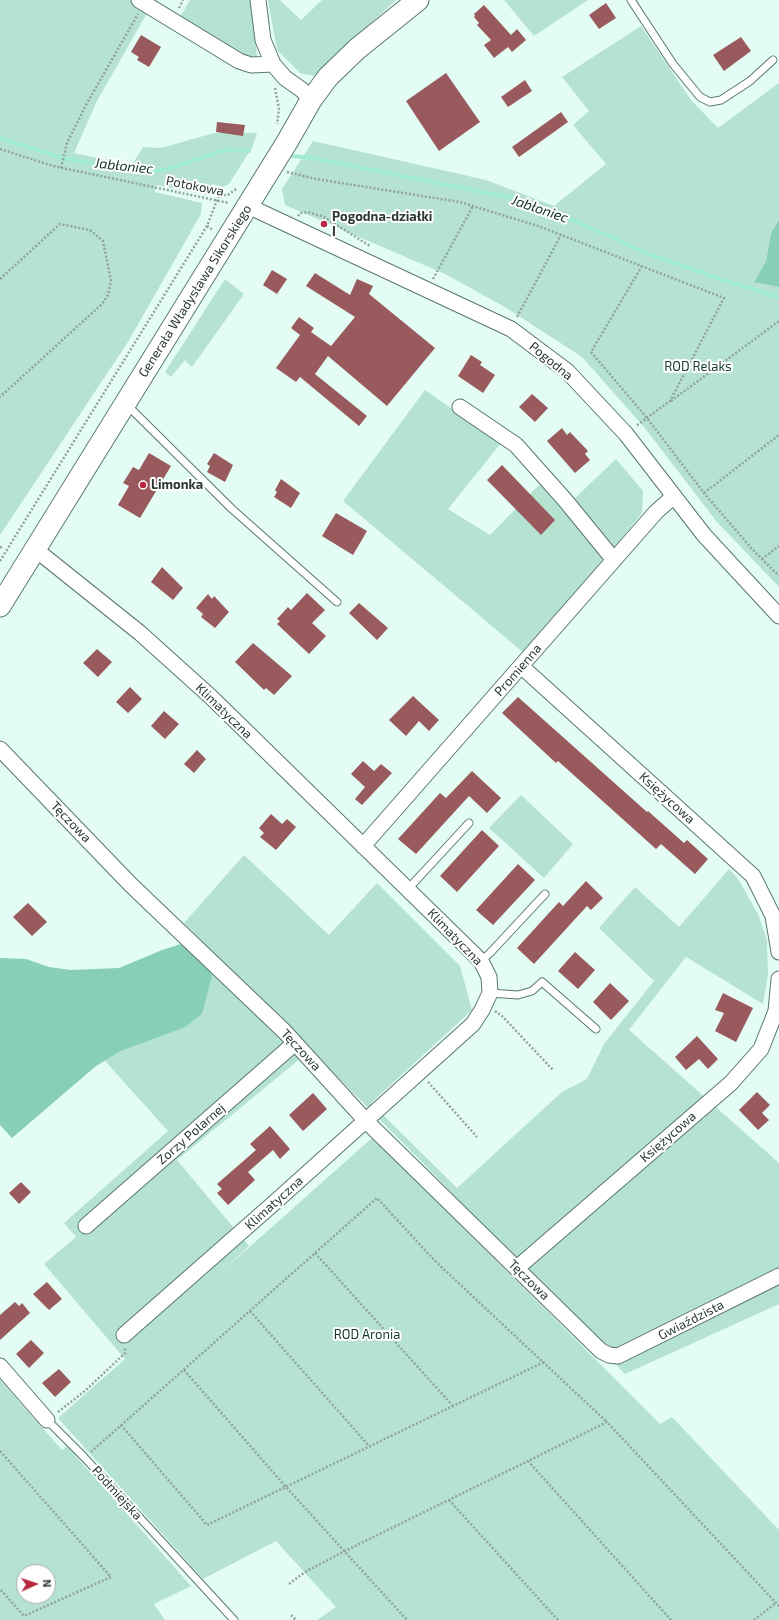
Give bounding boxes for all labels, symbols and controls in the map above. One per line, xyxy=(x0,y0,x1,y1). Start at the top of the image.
water label: Jabłoniec xyxy=(94,155,154,177)
street label: Potokowa xyxy=(165,173,225,199)
water label: Jabłoniec xyxy=(510,192,570,226)
street label: Generała Władysława Sikorskiego xyxy=(135,202,255,380)
place label: Pogodna-działki I xyxy=(332,209,432,240)
marker: Pogodna-działki I xyxy=(319,219,329,229)
street label: Pogodna xyxy=(526,339,576,383)
park label: ROD Relaks xyxy=(664,359,732,375)
place label: Limonka xyxy=(151,477,203,493)
marker: Limonka xyxy=(138,480,148,490)
street label: Promienna xyxy=(491,641,545,699)
street label: Klimatyczna xyxy=(192,680,256,742)
street label: Księżycowa xyxy=(636,769,698,827)
street label: Tęczowa xyxy=(48,798,94,846)
street label: Klimatyczna xyxy=(424,905,486,969)
street label: Tęczowa xyxy=(278,1026,324,1074)
street label: Zorzy Polarnej xyxy=(154,1100,228,1168)
street label: Księżycowa xyxy=(637,1108,699,1166)
street label: Klimatyczna xyxy=(242,1173,306,1233)
street label: Tęczowa xyxy=(505,1257,553,1303)
street label: Gwiaździsta xyxy=(655,1297,727,1343)
park label: ROD Aronia xyxy=(334,1327,400,1343)
street label: Podmiejska xyxy=(89,1463,145,1523)
north arrow xyxy=(16,1564,56,1604)
text: N xyxy=(41,1579,54,1588)

